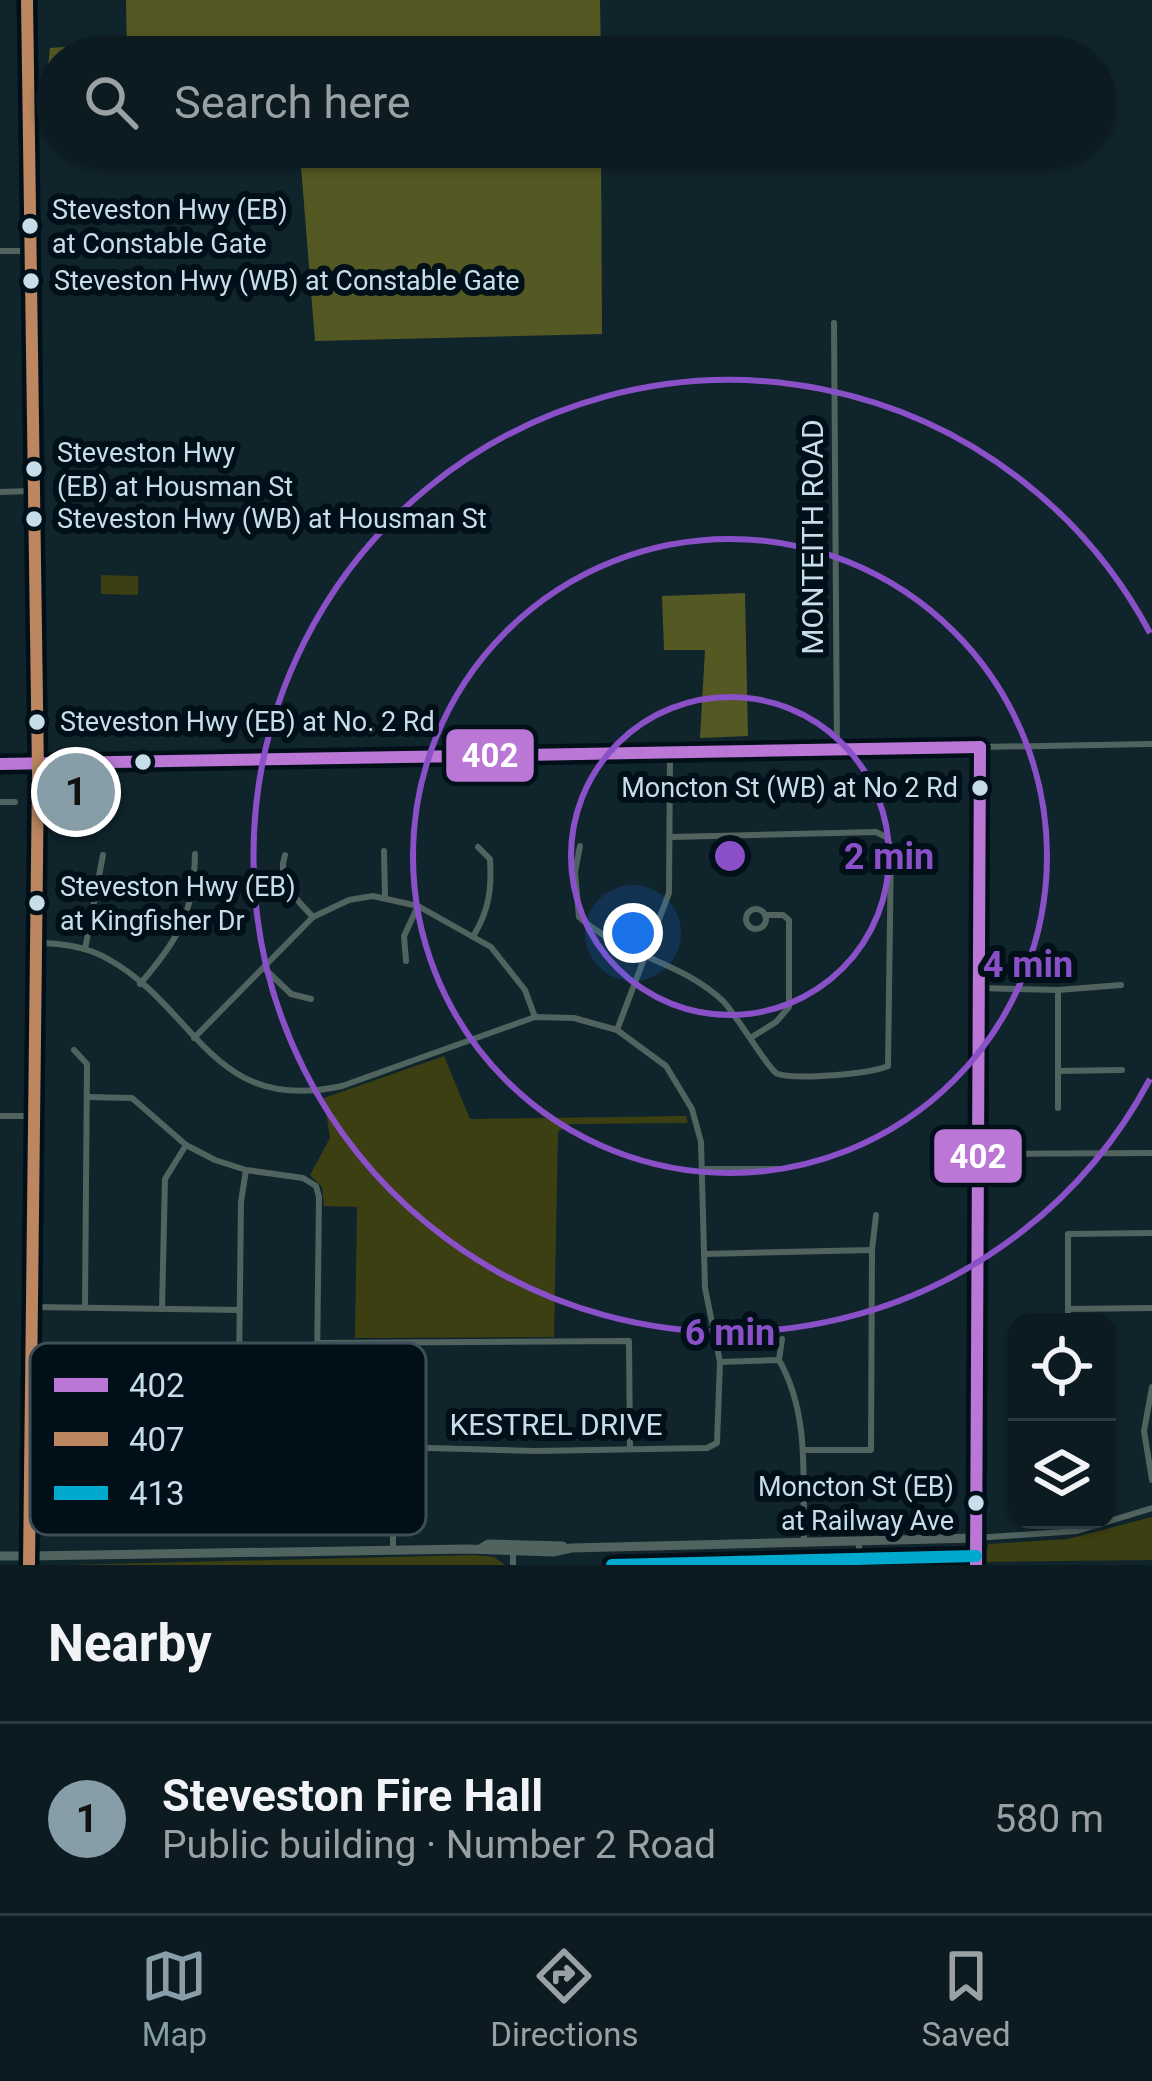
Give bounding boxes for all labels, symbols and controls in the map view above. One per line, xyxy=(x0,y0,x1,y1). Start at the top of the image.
search box xyxy=(36,36,1116,168)
icon: search xyxy=(78,69,144,135)
text: Search here xyxy=(174,76,411,129)
place label: Steveston Hwy (EB) at Constable Gate xyxy=(52,194,288,260)
marker: Steveston Hwy (EB) at Constable Gate xyxy=(19,215,41,237)
place label: Steveston Hwy (WB) at Constable Gate xyxy=(54,265,520,297)
marker: Steveston Hwy (WB) at Constable Gate xyxy=(20,270,42,292)
street label: MONTEITH ROAD xyxy=(795,419,830,655)
place label: Steveston Hwy (EB) at Housman St xyxy=(57,437,293,503)
marker: Steveston Hwy (EB) at Housman St xyxy=(23,458,45,480)
place label: Steveston Hwy (WB) at Housman St xyxy=(57,503,487,535)
marker: Steveston Hwy (WB) at Housman St xyxy=(23,508,45,530)
place label: Steveston Hwy (EB) at No. 2 Rd xyxy=(60,706,435,738)
marker: Steveston Hwy (EB) at No. 2 Rd xyxy=(26,711,48,733)
line badge: 402 xyxy=(444,727,536,784)
text: 402 xyxy=(462,736,518,775)
pin: 1 xyxy=(37,747,115,837)
unlabelled marker xyxy=(132,751,154,773)
place label: Moncton St (WB) at No 2 Rd xyxy=(621,772,958,804)
marker: Moncton St (WB) at No 2 Rd xyxy=(969,777,991,799)
centre of rings xyxy=(709,835,751,877)
text: 2 min xyxy=(844,836,934,878)
place label: Steveston Hwy (EB) at Kingfisher Dr xyxy=(60,871,296,937)
marker: Steveston Hwy (EB) at Kingfisher Dr xyxy=(26,892,48,914)
your location xyxy=(603,903,663,963)
text: 4 min xyxy=(983,944,1073,986)
line badge: 402 xyxy=(932,1127,1024,1185)
text: 402 xyxy=(950,1137,1006,1176)
text: 6 min xyxy=(685,1312,775,1354)
map controls xyxy=(1008,1313,1116,1529)
button: locate xyxy=(1008,1313,1116,1421)
legend xyxy=(30,1343,426,1535)
text: 402 xyxy=(129,1366,185,1405)
street label: KESTREL DRIVE xyxy=(449,1407,663,1442)
text: 407 xyxy=(129,1420,185,1459)
button: layers xyxy=(1008,1421,1116,1529)
place label: Moncton St (EB) at Railway Ave xyxy=(758,1471,954,1537)
text: 413 xyxy=(129,1474,185,1513)
marker: Moncton St (EB) at Railway Ave xyxy=(965,1492,987,1514)
text: Nearby xyxy=(48,1614,212,1673)
text: Steveston Fire Hall xyxy=(162,1769,543,1822)
text: 1 xyxy=(76,1796,98,1842)
text: 580 m xyxy=(994,1796,1104,1842)
text: Public building · Number 2 Road xyxy=(162,1822,716,1868)
tab: Map xyxy=(141,1943,207,2054)
tab: Directions xyxy=(490,1943,639,2054)
tab: Saved xyxy=(921,1943,1011,2054)

